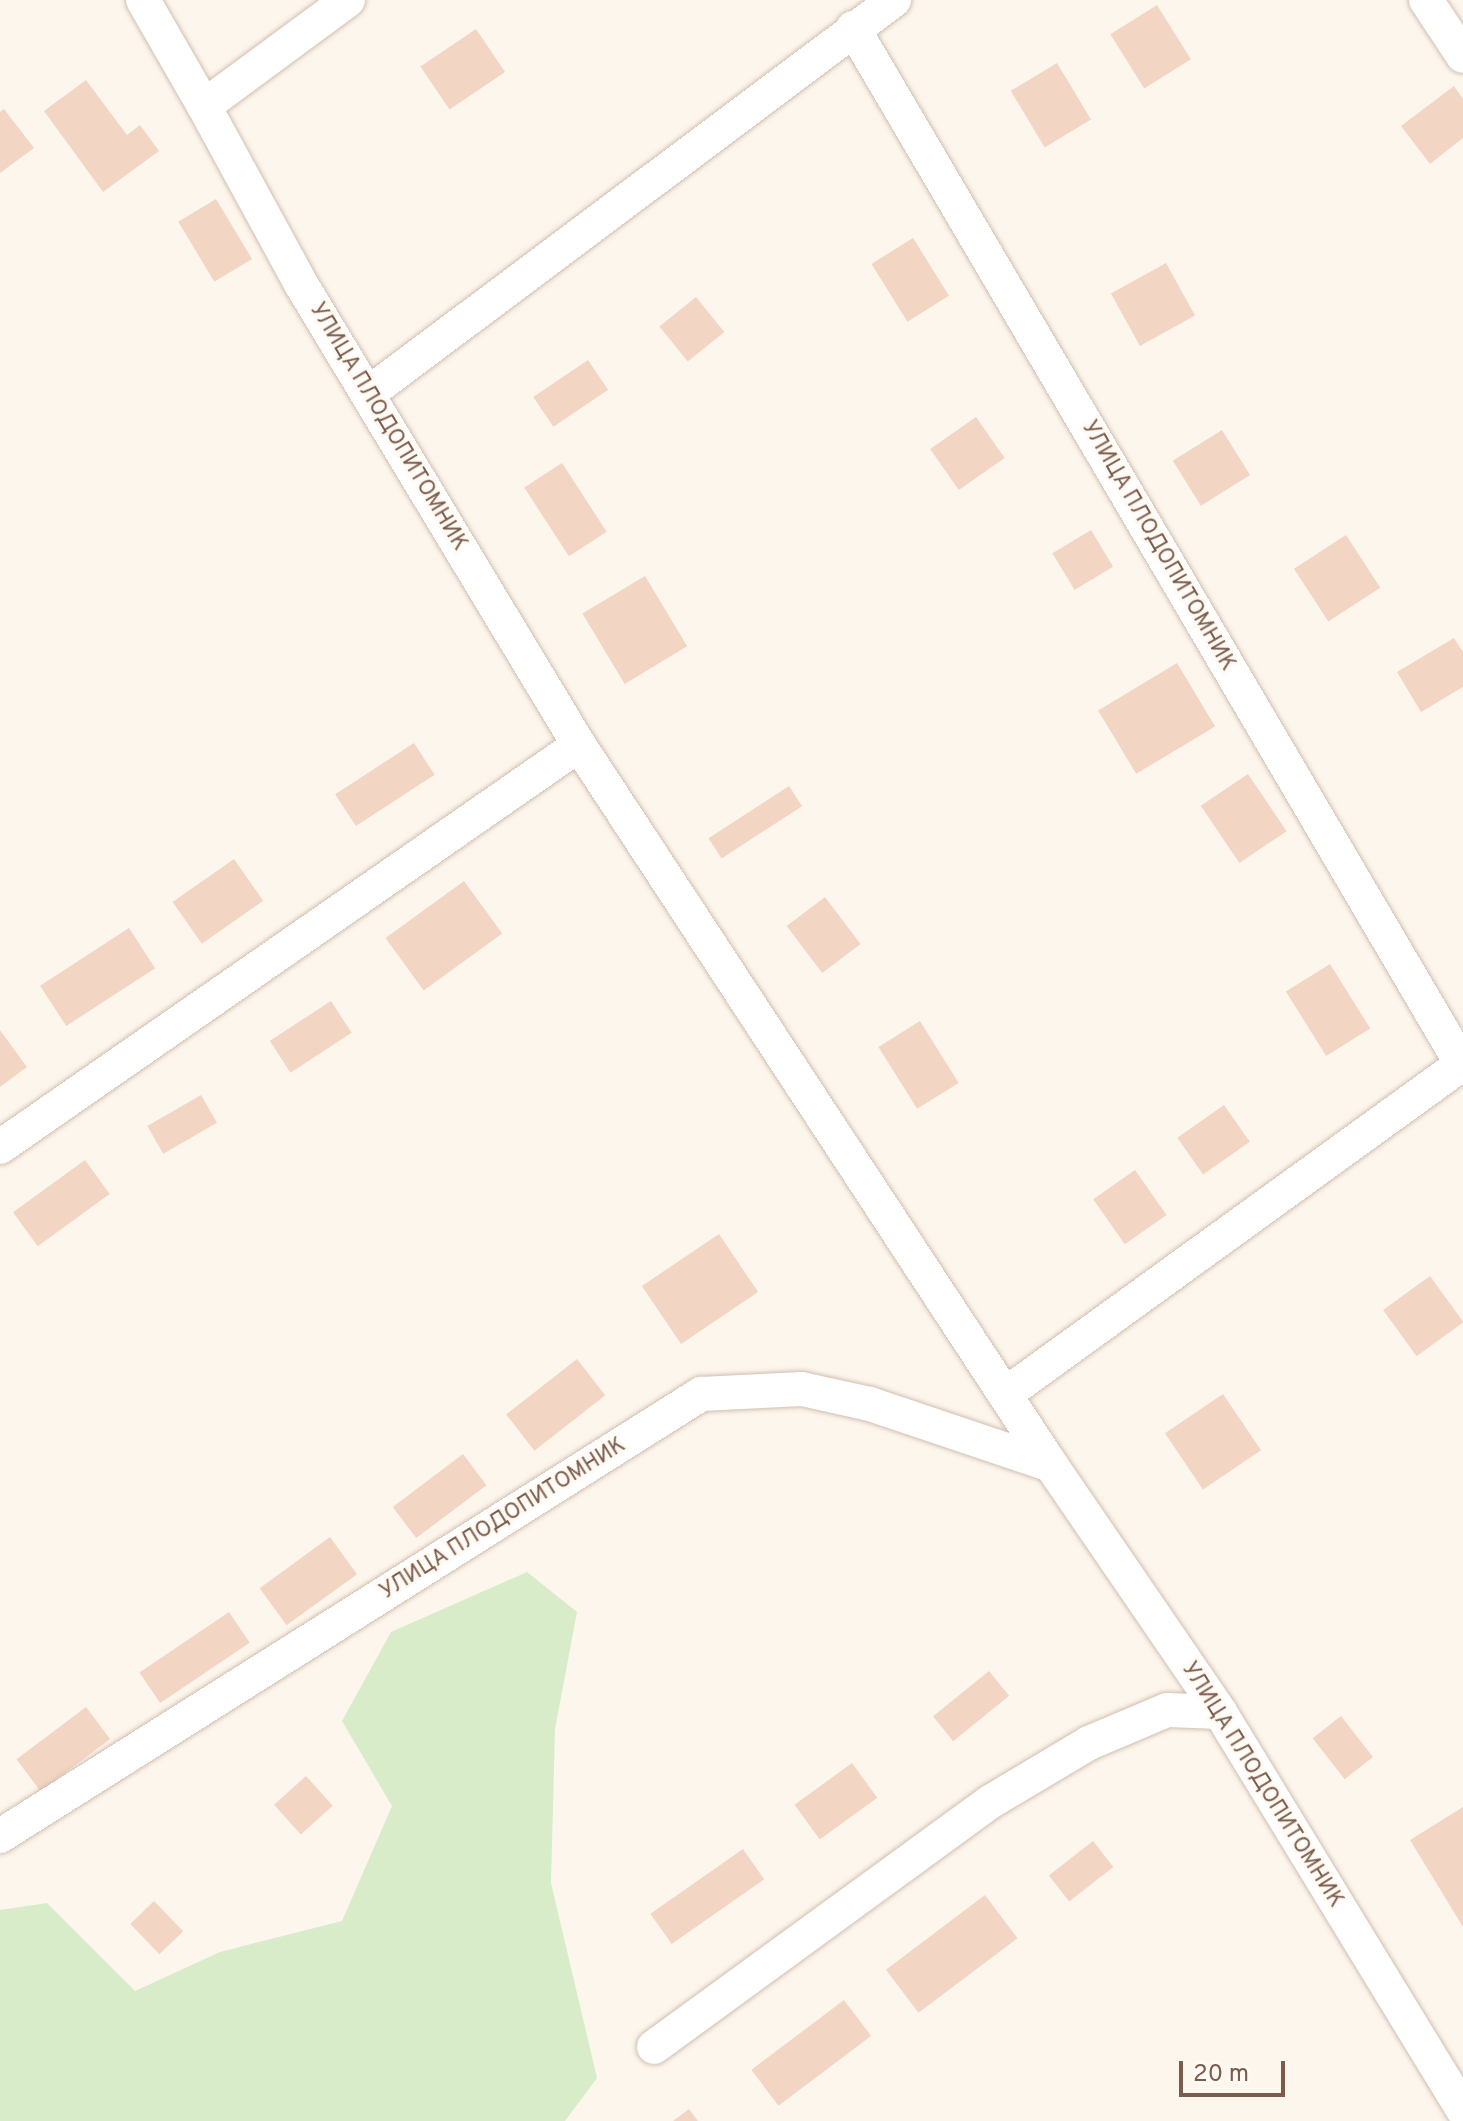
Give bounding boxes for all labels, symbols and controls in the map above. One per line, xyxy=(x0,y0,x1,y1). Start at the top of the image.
street label: УЛИЦА ПЛОДОПИТОМНИК xyxy=(303,298,473,556)
street label: УЛИЦА ПЛОДОПИТОМНИК xyxy=(1075,416,1241,676)
street label: УЛИЦА ПЛОДОПИТОМНИК xyxy=(375,1432,631,1606)
street label: УЛИЦА ПЛОДОПИТОМНИК xyxy=(1175,1657,1349,1913)
scale bar xyxy=(1183,2045,1289,2095)
text: 20 m xyxy=(1193,2060,1249,2090)

